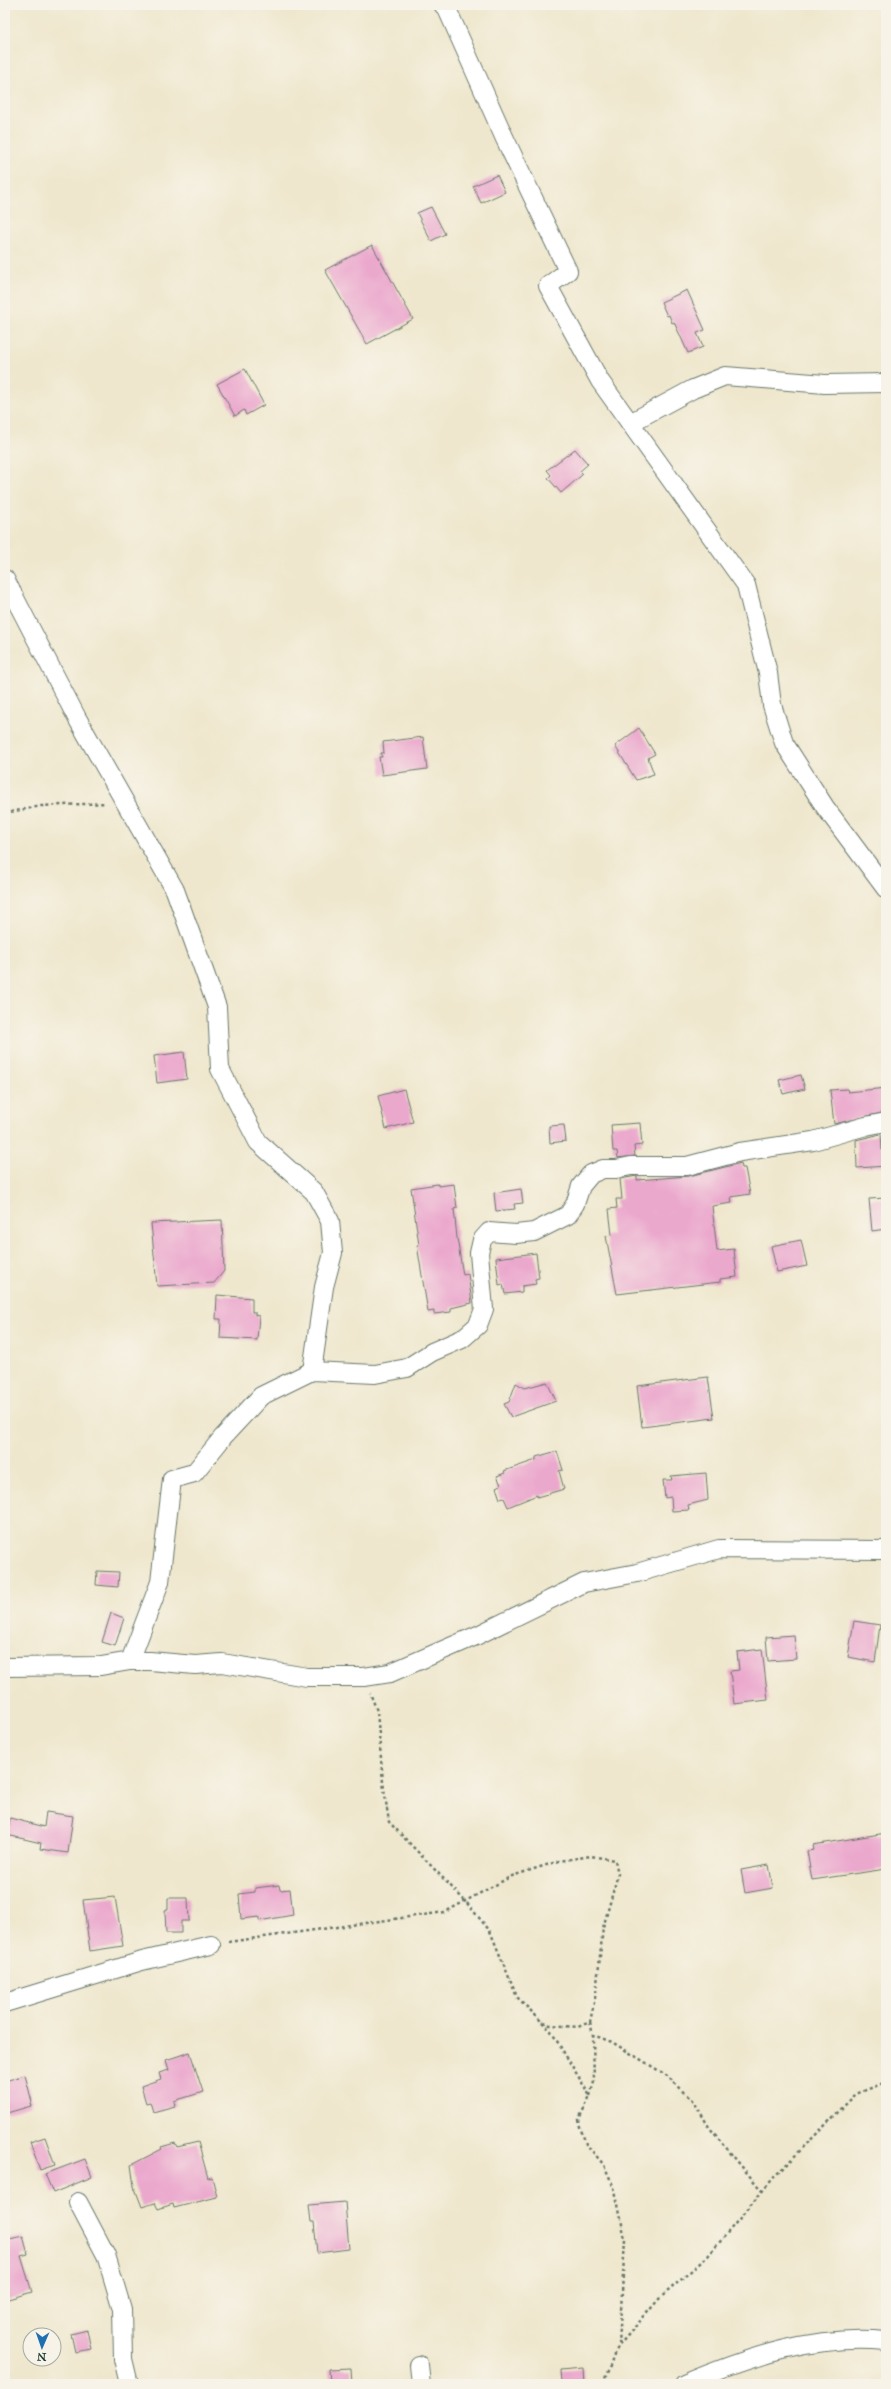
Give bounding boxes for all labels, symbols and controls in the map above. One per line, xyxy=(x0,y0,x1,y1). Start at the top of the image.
north arrow xyxy=(22,2327,62,2367)
text: N xyxy=(36,2350,47,2363)

